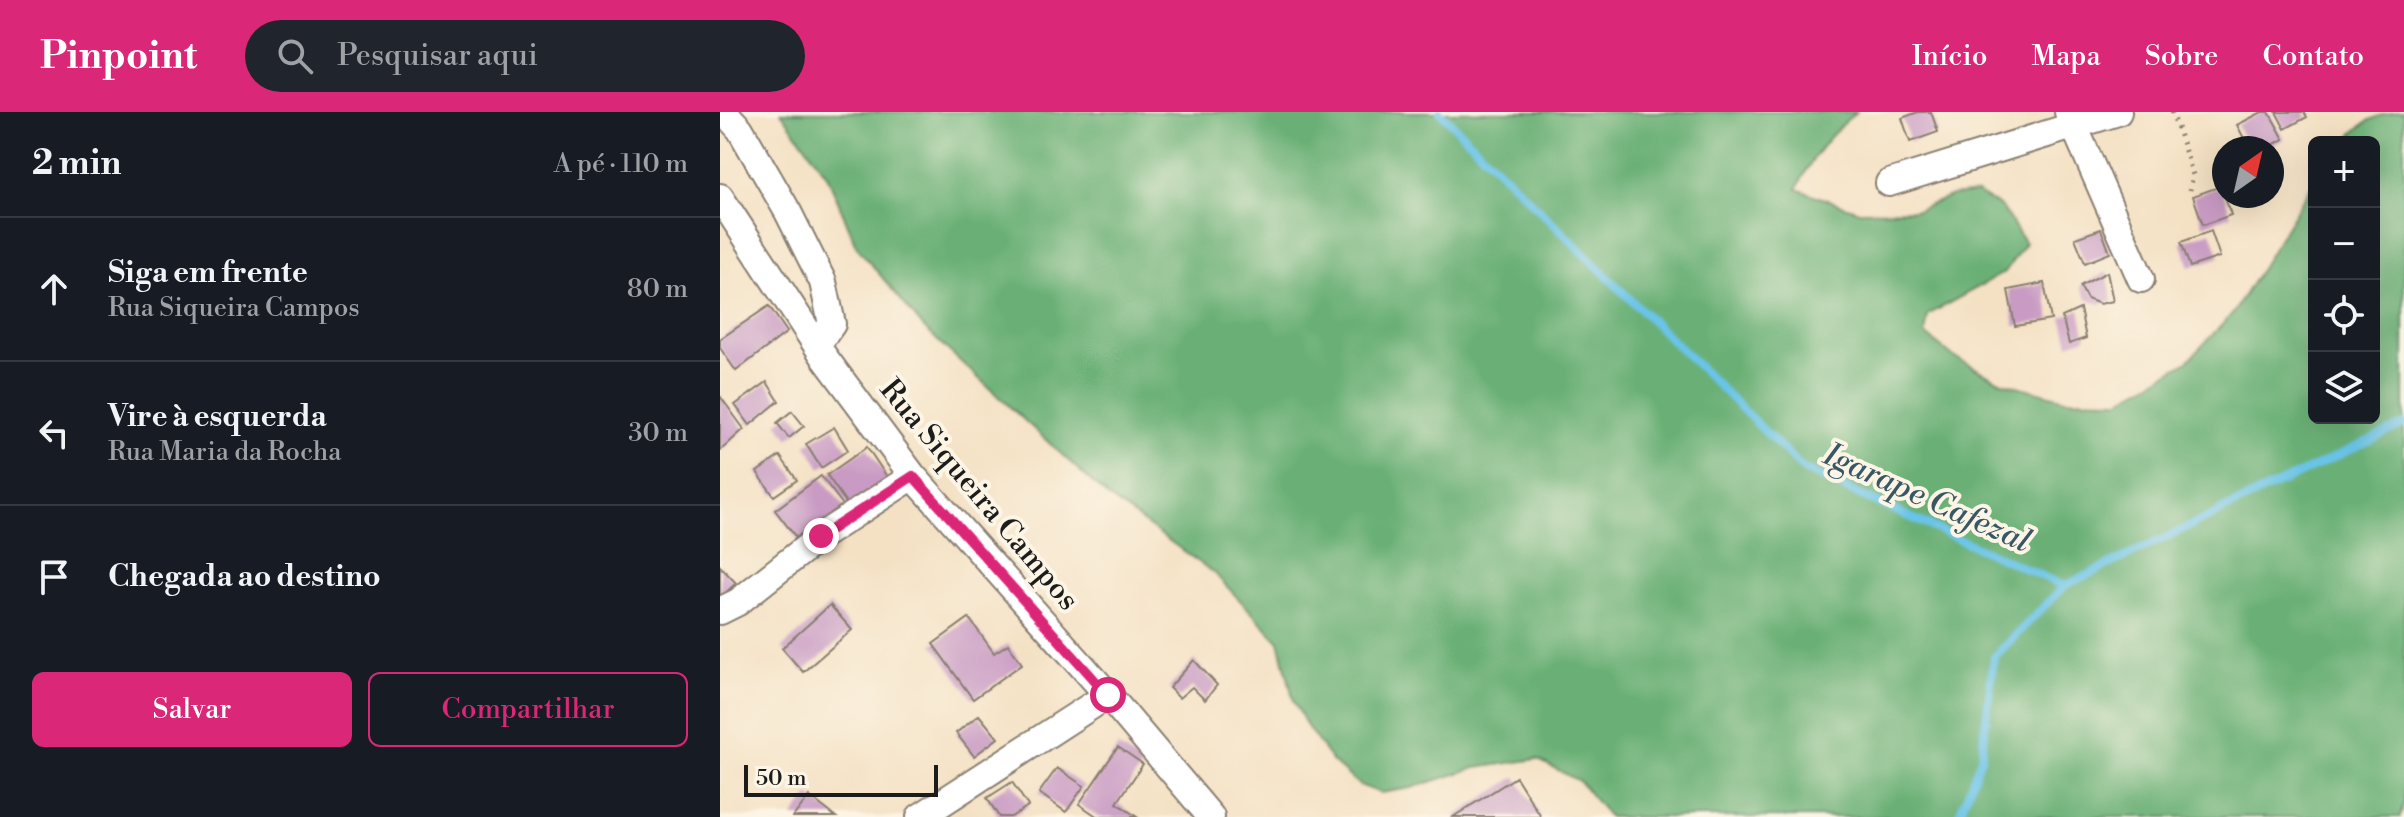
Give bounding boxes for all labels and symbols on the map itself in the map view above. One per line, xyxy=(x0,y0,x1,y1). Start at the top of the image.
north arrow xyxy=(2212,136,2284,208)
street label: Rua Siqueira Campos xyxy=(871,372,1087,618)
water label: Igarape Cafezal xyxy=(1816,434,2037,562)
route end xyxy=(803,518,839,554)
route start xyxy=(1090,677,1126,713)
scale bar xyxy=(744,761,938,797)

